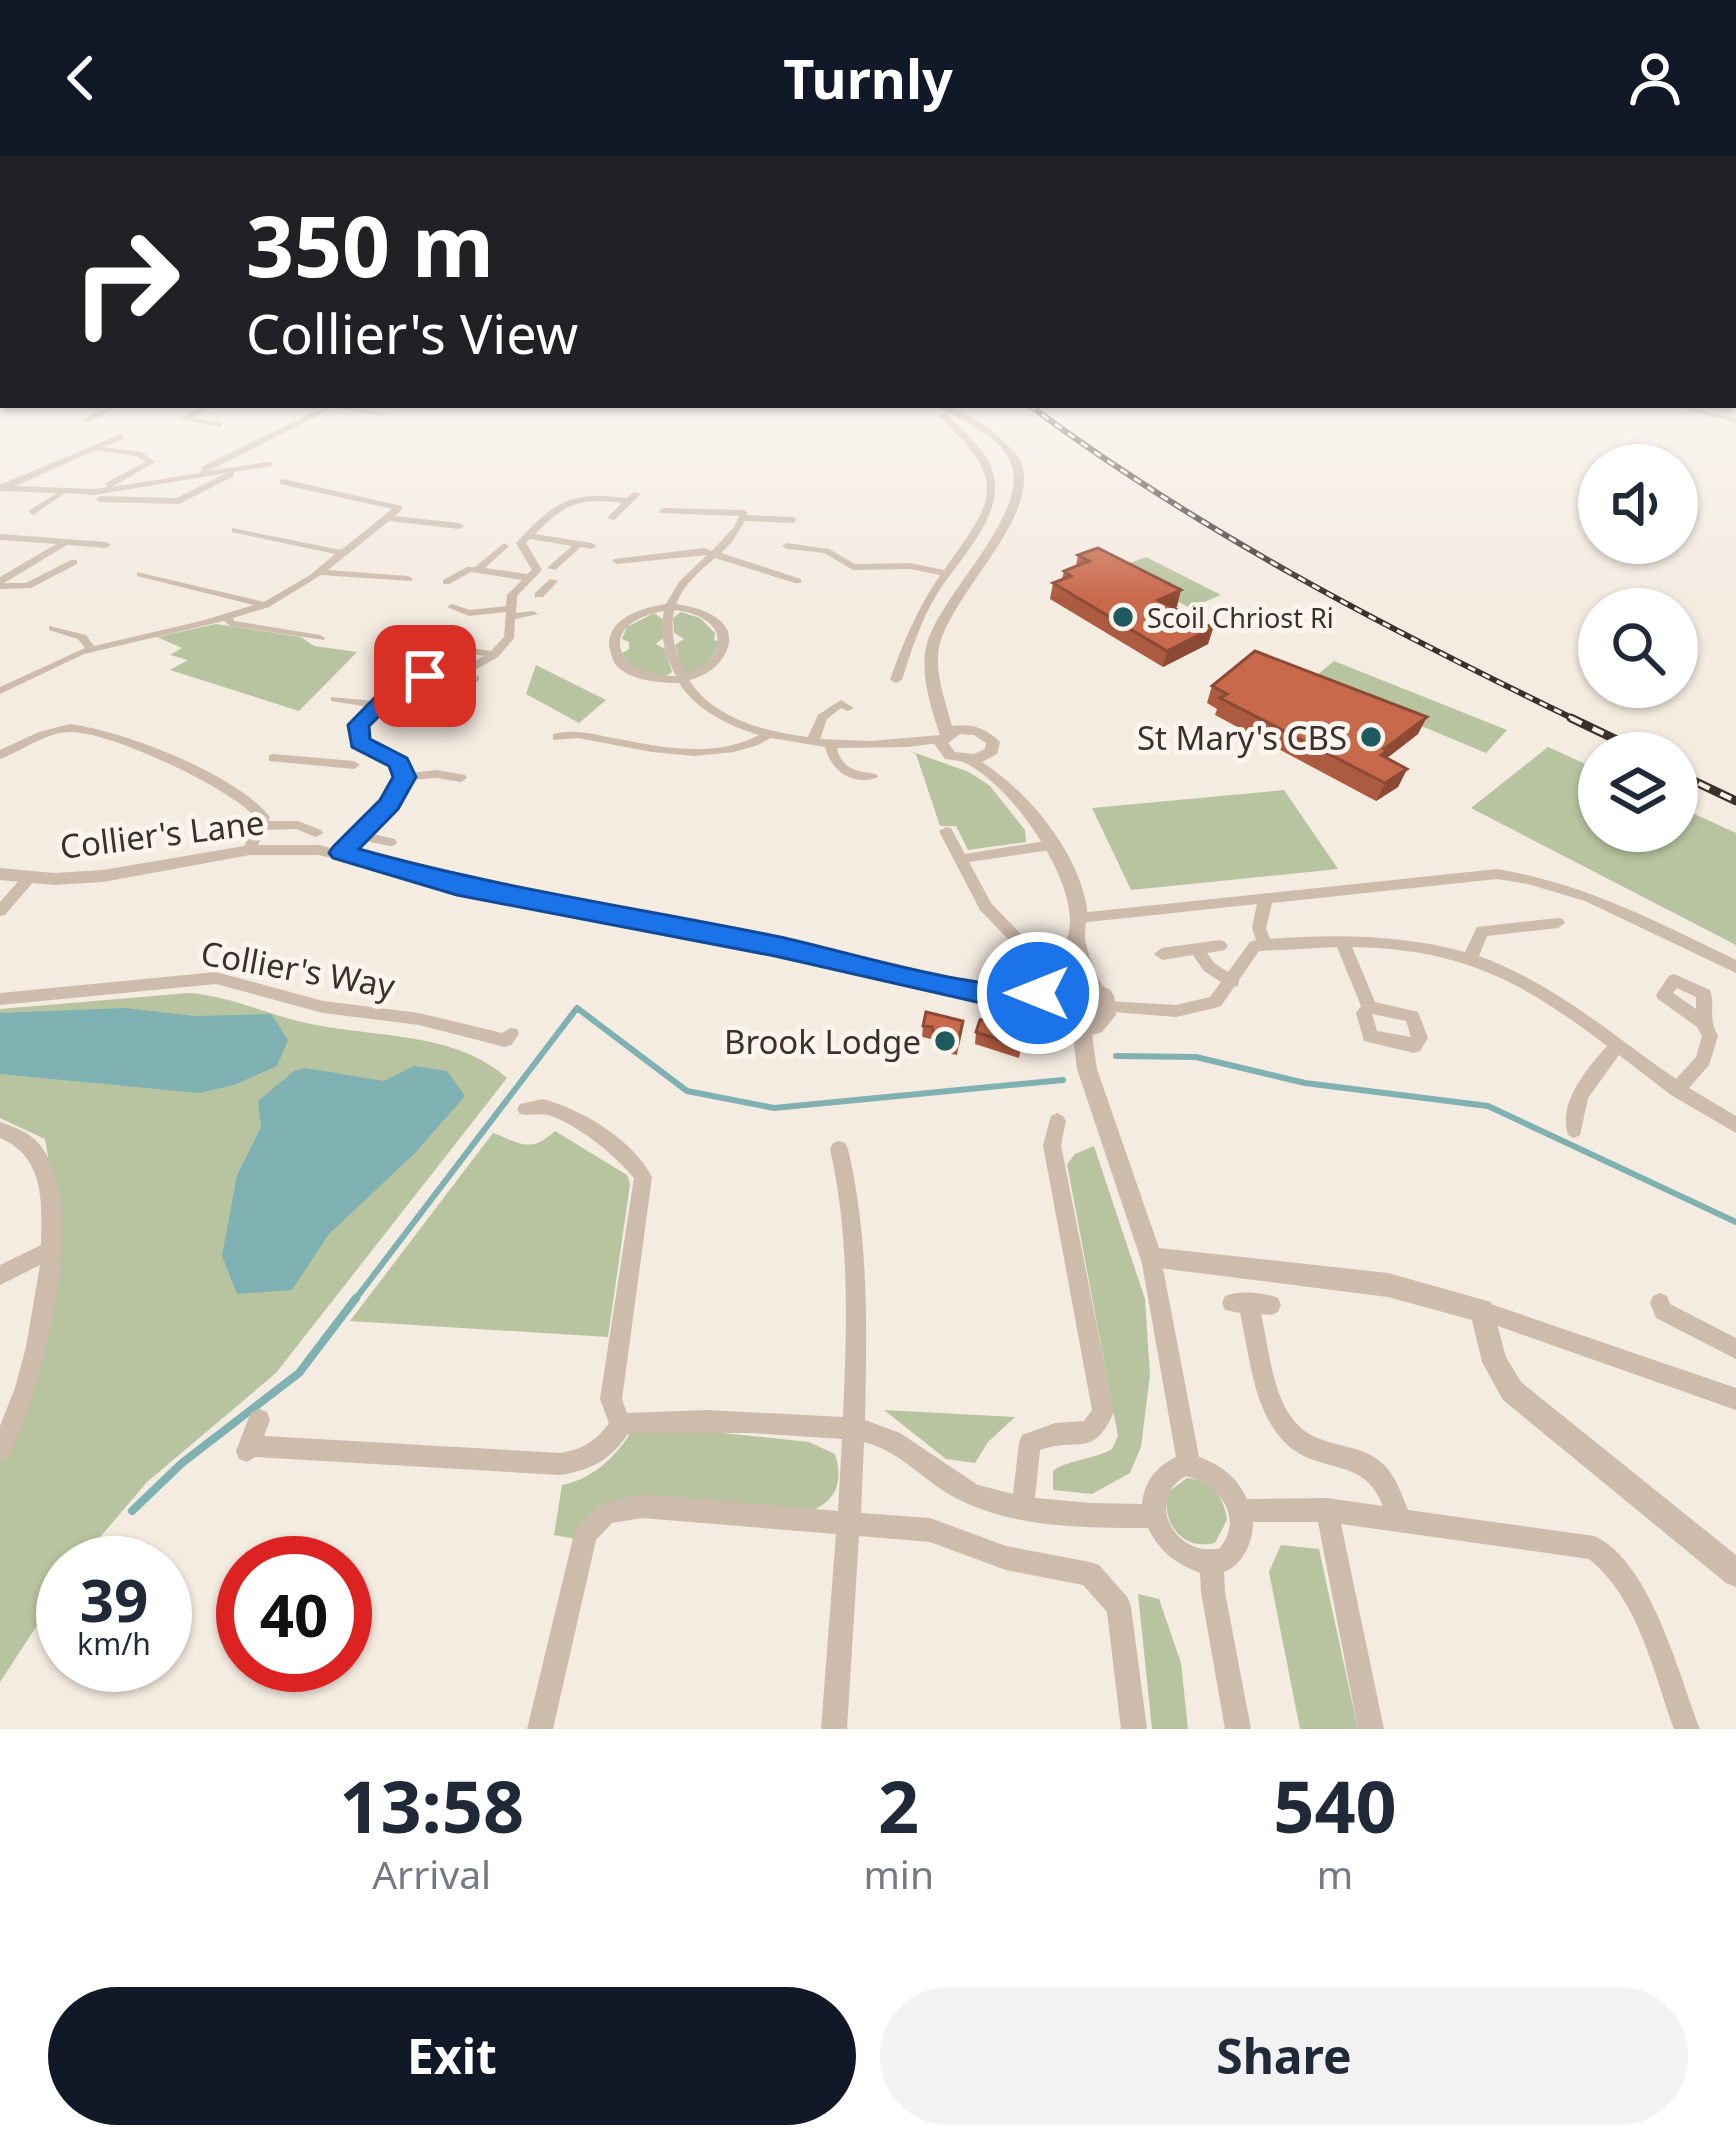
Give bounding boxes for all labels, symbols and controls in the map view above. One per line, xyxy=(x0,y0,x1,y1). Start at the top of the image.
text: Turnly xyxy=(783,41,953,115)
icon: back xyxy=(48,45,114,111)
icon: person xyxy=(1622,45,1688,111)
text: 350 m xyxy=(246,187,494,302)
icon: right xyxy=(48,204,204,360)
text: Collier's View xyxy=(246,296,578,370)
map controls xyxy=(1578,444,1698,852)
button: sound xyxy=(1578,444,1698,564)
button: search xyxy=(1578,588,1698,708)
place label: Scoil Chriost Ri xyxy=(1147,599,1334,636)
marker: Scoil Chriost Ri xyxy=(1110,604,1136,630)
pin xyxy=(374,625,476,727)
icon: arrive xyxy=(392,643,458,709)
place label: St Mary's CBS xyxy=(1137,715,1347,760)
marker: St Mary's CBS xyxy=(1358,724,1384,750)
button: layers xyxy=(1578,732,1698,852)
street label: Collier's Lane xyxy=(57,799,267,869)
street label: Collier's Way xyxy=(198,930,399,1008)
position arrow xyxy=(975,930,1101,1056)
place label: Brook Lodge xyxy=(724,1019,921,1064)
marker: Brook Lodge xyxy=(932,1028,958,1054)
speed limit sign: 40 xyxy=(216,1536,372,1692)
text: 39 xyxy=(80,1558,148,1640)
text: km/h xyxy=(77,1623,151,1664)
text: 13:58 xyxy=(339,1756,524,1854)
text: 2 xyxy=(878,1756,919,1854)
text: 540 xyxy=(1273,1756,1397,1854)
text: Arrival xyxy=(372,1847,491,1900)
text: min xyxy=(863,1847,934,1900)
text: m xyxy=(1317,1847,1353,1900)
button: Exit xyxy=(48,1987,856,2125)
button: Share xyxy=(880,1987,1688,2125)

